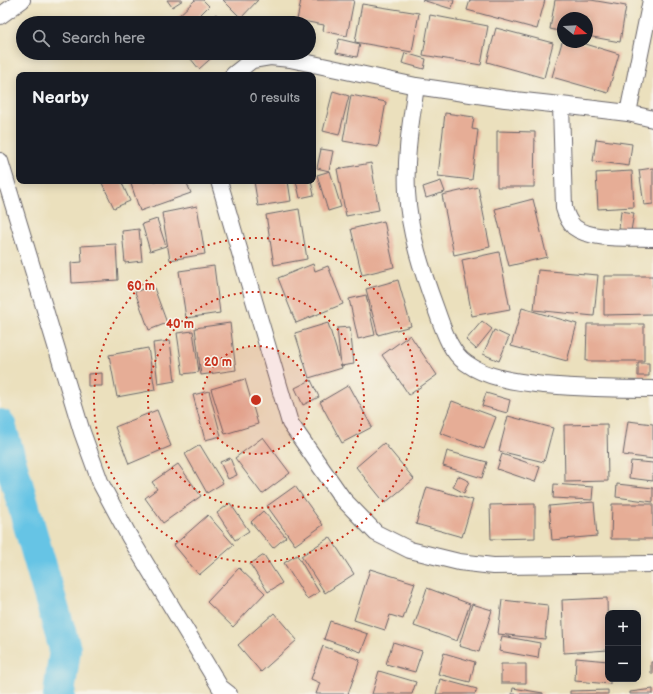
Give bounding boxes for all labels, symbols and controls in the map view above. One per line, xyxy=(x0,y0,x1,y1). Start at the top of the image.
north arrow xyxy=(557,12,593,48)
search box xyxy=(16,16,316,60)
icon: search xyxy=(30,27,52,49)
text: Search here xyxy=(62,29,145,48)
text: Nearby xyxy=(32,88,89,108)
text: 0 results xyxy=(250,90,300,106)
text: 60 m xyxy=(127,279,155,294)
text: 40 m xyxy=(166,317,194,332)
text: 20 m xyxy=(204,355,232,370)
centre of rings xyxy=(249,393,263,407)
map controls xyxy=(605,610,641,682)
button: + xyxy=(605,610,641,646)
button: − xyxy=(605,646,641,682)

